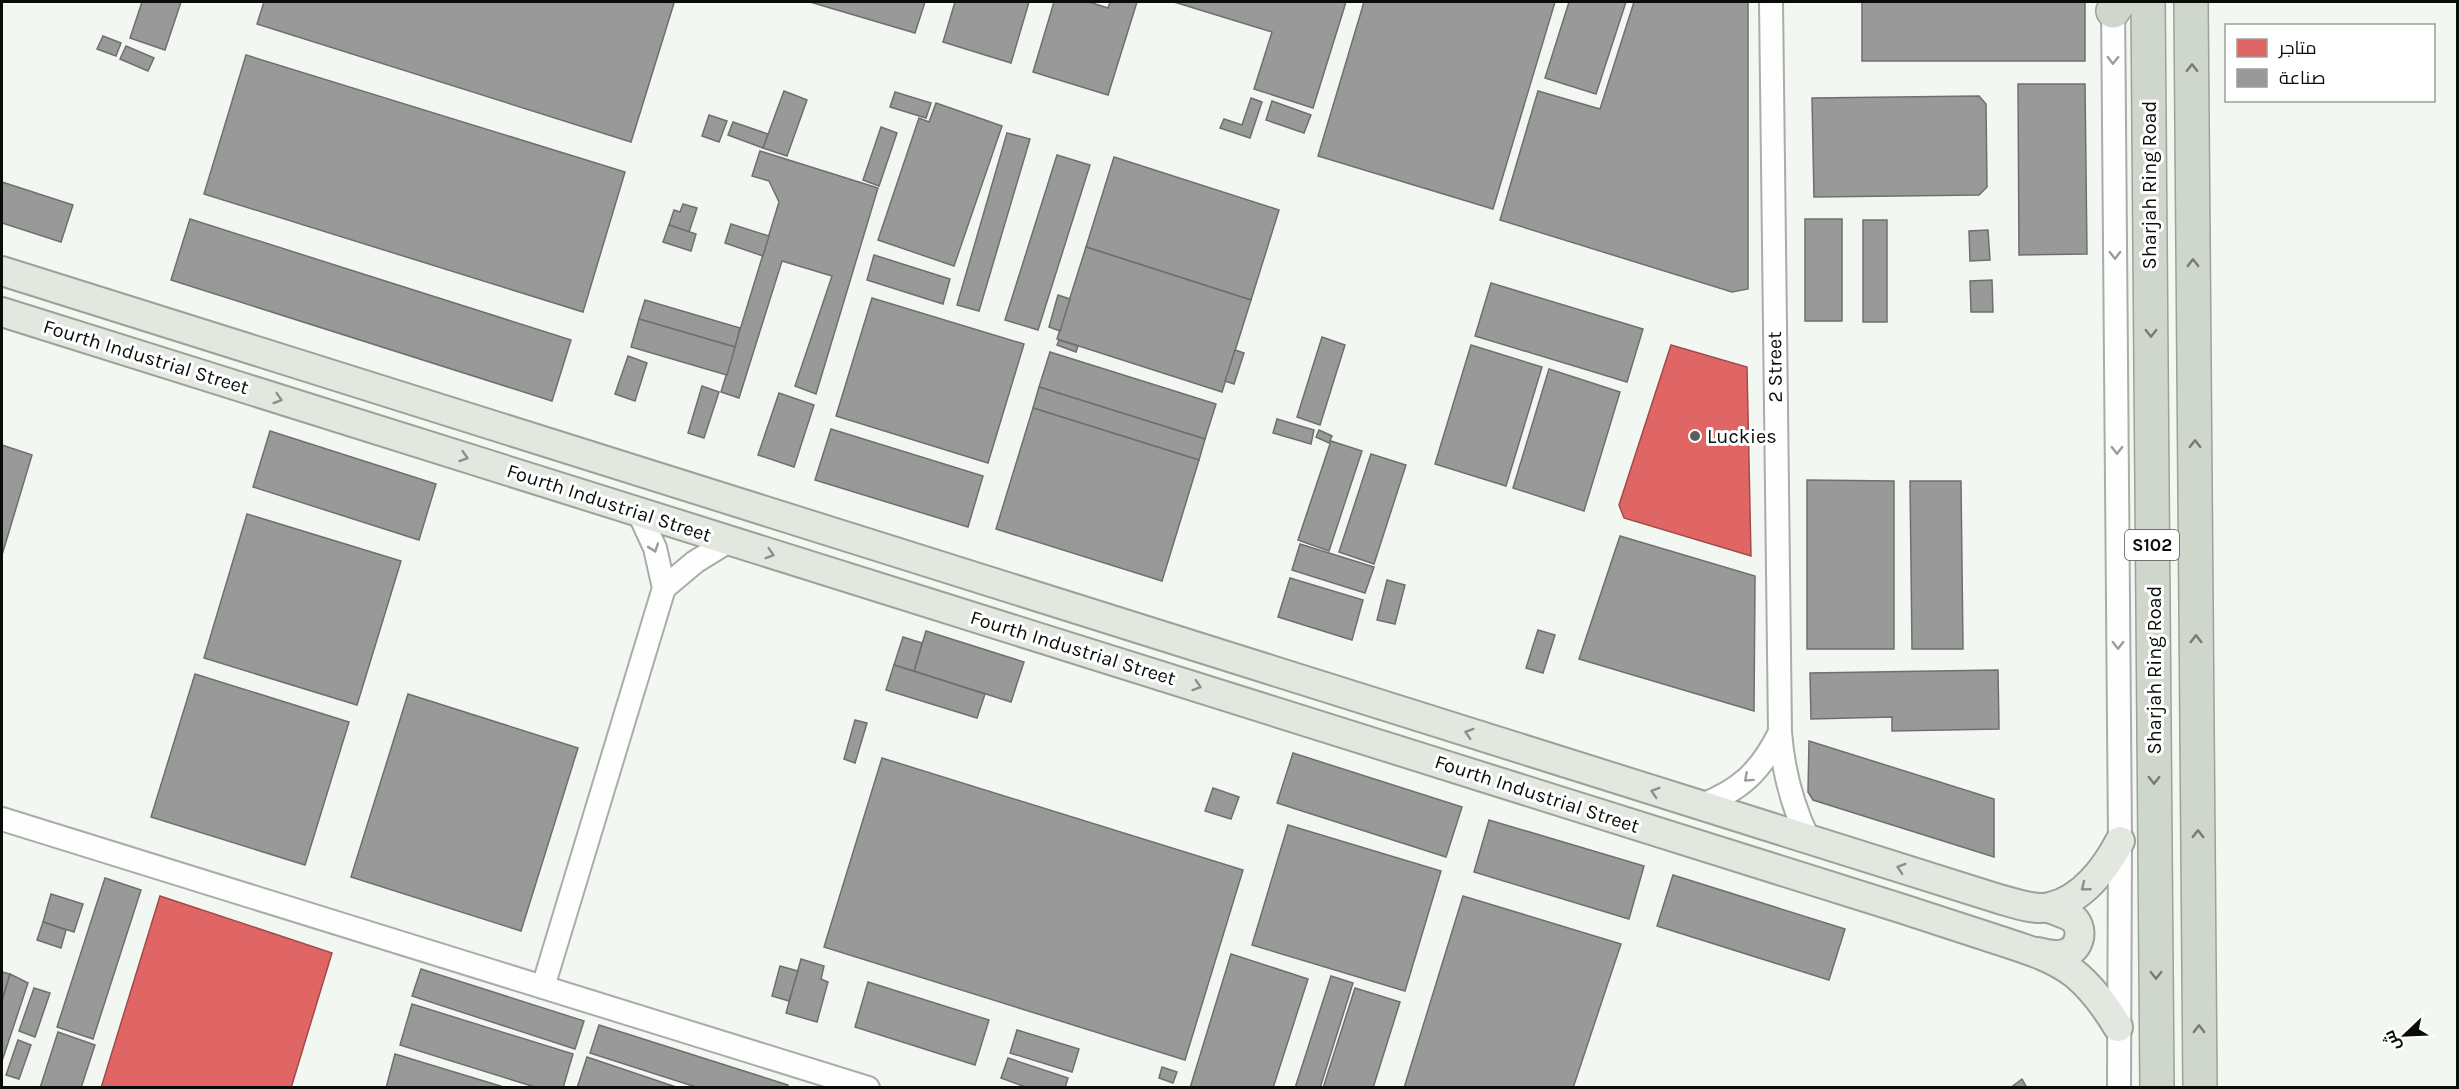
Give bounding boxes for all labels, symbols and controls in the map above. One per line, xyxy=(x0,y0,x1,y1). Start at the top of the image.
legend xyxy=(2225,24,2435,102)
text: متاجر xyxy=(2278,37,2317,59)
one-way arrow xyxy=(2107,55,2119,64)
one-way arrow xyxy=(2185,63,2198,72)
text: صناعة xyxy=(2279,67,2325,89)
street label: Sharjah Ring Road xyxy=(2138,101,2161,269)
one-way arrow xyxy=(2109,250,2121,259)
one-way arrow xyxy=(2187,258,2199,267)
street label: Fourth Industrial Street xyxy=(40,315,252,399)
one-way arrow xyxy=(2145,328,2157,337)
street label: 2 Street xyxy=(1763,331,1787,403)
one-way arrow xyxy=(272,392,283,404)
place label: Luckies xyxy=(1707,425,1777,448)
marker: Luckies xyxy=(1688,429,1702,443)
one-way arrow xyxy=(2188,440,2201,449)
one-way arrow xyxy=(2111,445,2123,454)
one-way arrow xyxy=(458,450,469,462)
street label: Fourth Industrial Street xyxy=(504,459,715,547)
road number: S102 xyxy=(2125,530,2179,560)
one-way arrow xyxy=(647,542,660,553)
one-way arrow xyxy=(764,547,775,559)
street label: Sharjah Ring Road xyxy=(2143,586,2166,754)
street label: Fourth Industrial Street xyxy=(967,606,1179,690)
one-way arrow xyxy=(2190,635,2202,644)
one-way arrow xyxy=(2112,640,2124,649)
one-way arrow xyxy=(1191,679,1202,692)
one-way arrow xyxy=(1464,728,1475,740)
street label: Fourth Industrial Street xyxy=(1432,750,1643,838)
one-way arrow xyxy=(1745,771,1755,782)
one-way arrow xyxy=(2148,775,2161,784)
one-way arrow xyxy=(1650,787,1661,799)
one-way arrow xyxy=(2192,830,2204,839)
one-way arrow xyxy=(1896,862,1907,875)
one-way arrow xyxy=(2080,880,2091,891)
one-way arrow xyxy=(2150,970,2162,979)
north arrow xyxy=(2375,1005,2435,1065)
one-way arrow xyxy=(2193,1025,2205,1034)
text: ش xyxy=(2379,1028,2404,1054)

